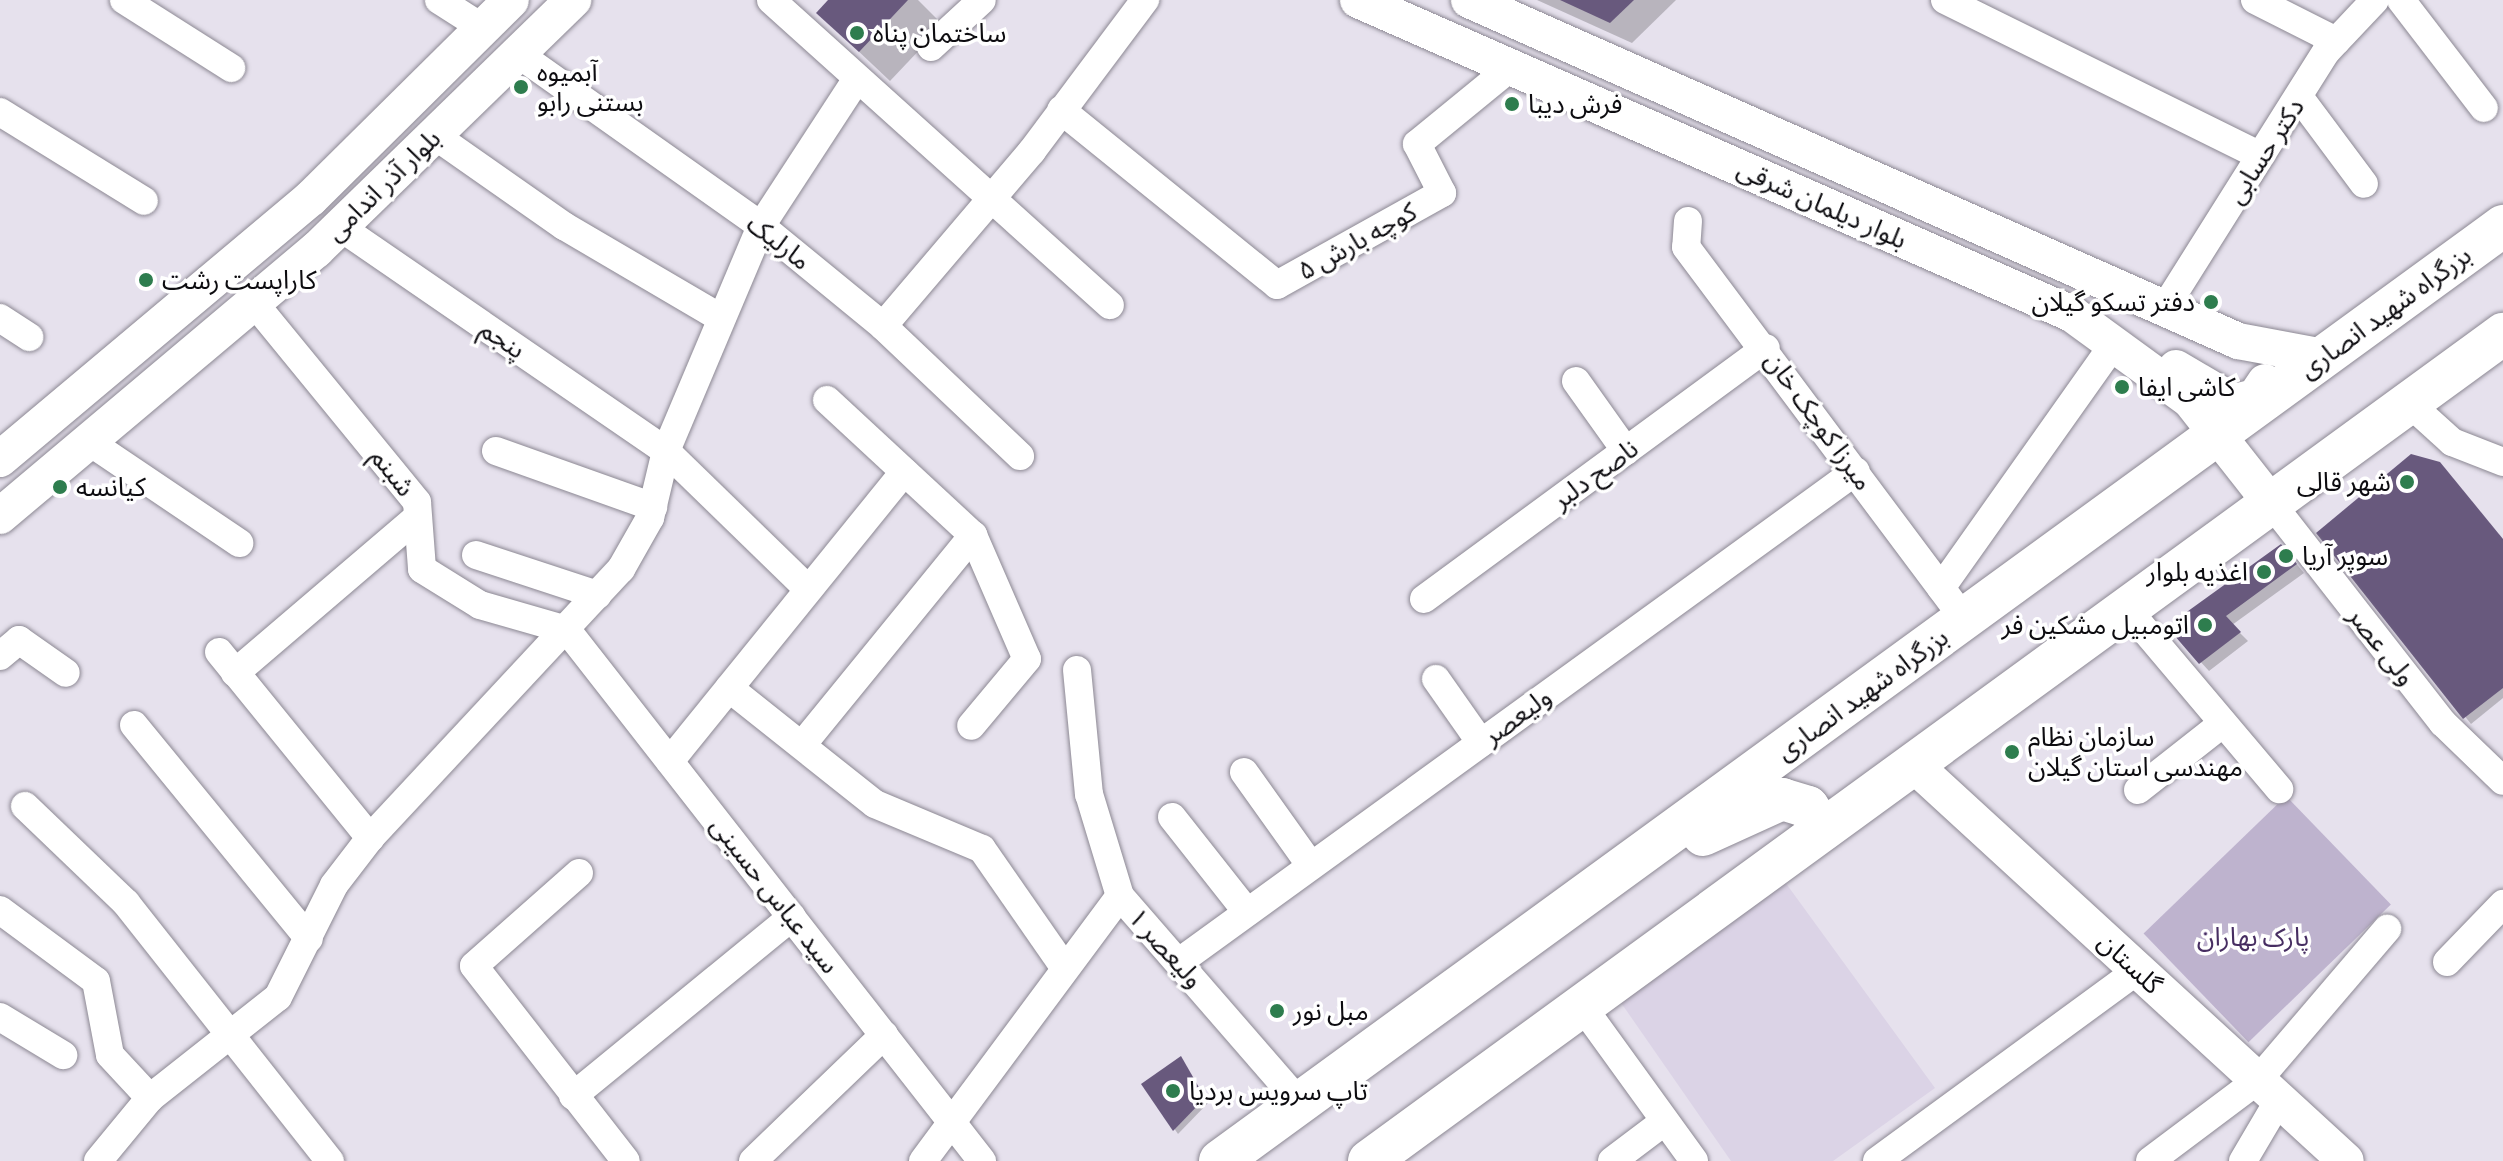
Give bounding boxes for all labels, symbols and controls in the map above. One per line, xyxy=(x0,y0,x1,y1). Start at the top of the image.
place label: ساختمان پناه xyxy=(873,17,1006,49)
marker: ساختمان پناه xyxy=(848,24,866,42)
place label: آبمیوه بستنی رابو xyxy=(537,56,643,118)
marker: آبمیوه بستنی رابو xyxy=(512,78,530,96)
place label: فرش دیبا xyxy=(1528,88,1622,120)
street label: دکتر حسابی xyxy=(2219,92,2311,210)
marker: فرش دیبا xyxy=(1503,95,1521,113)
street label: بلوار آذر اندامی xyxy=(319,123,447,247)
street label: بلوار دیلمان شرقی xyxy=(1732,153,1912,255)
street label: کوچه بارش ۵ xyxy=(1292,196,1422,286)
street label: مارلیک xyxy=(741,208,817,276)
street label: بزرگراه شهید انصاری xyxy=(2293,239,2477,385)
place label: کاراپست رشت xyxy=(162,264,316,296)
marker: کاراپست رشت xyxy=(137,271,155,289)
place label: دفتر تسکو گیلان xyxy=(2031,286,2195,318)
marker: دفتر تسکو گیلان xyxy=(2202,293,2220,311)
street label: پنجم xyxy=(474,313,532,365)
street label: میرزا کوچک خان xyxy=(1758,346,1880,496)
place label: کاشی ایفا xyxy=(2138,371,2235,403)
marker: کاشی ایفا xyxy=(2113,378,2131,396)
street label: ناصح دلبر xyxy=(1546,432,1644,516)
street label: شبنم xyxy=(364,442,422,502)
place label: شهر قالی xyxy=(2297,466,2391,498)
place label: کیانسه xyxy=(76,471,146,503)
marker: شهر قالی xyxy=(2398,473,2416,491)
marker: کیانسه xyxy=(51,478,69,496)
place label: سوپر آریا xyxy=(2302,540,2388,572)
marker: سوپر آریا xyxy=(2277,547,2295,565)
place label: اغذیه بلوار xyxy=(2146,556,2248,588)
marker: اغذیه بلوار xyxy=(2255,563,2273,581)
street label: ولی عصر xyxy=(2342,601,2422,691)
place label: اتومبیل مشکین فر xyxy=(2002,609,2189,641)
marker: اتومبیل مشکین فر xyxy=(2196,616,2214,634)
street label: بزرگراه شهید انصاری xyxy=(1770,621,1954,767)
street label: ولیعصر xyxy=(1477,681,1557,751)
place label: سازمان نظام مهندسی استان گیلان xyxy=(2028,721,2243,782)
marker: سازمان نظام مهندسی استان گیلان xyxy=(2003,743,2021,761)
street label: سید عباس حسینی xyxy=(704,810,846,980)
street label: ولیعصر ۱ xyxy=(1122,902,1210,994)
park label: پارک بهاران xyxy=(2197,921,2309,953)
street label: گلستان xyxy=(2092,926,2168,1000)
place label: مبل نور xyxy=(1293,995,1369,1027)
marker: مبل نور xyxy=(1268,1002,1286,1020)
place label: تاپ سرویس بردیا xyxy=(1189,1075,1368,1107)
marker: تاپ سرویس بردیا xyxy=(1164,1082,1182,1100)

